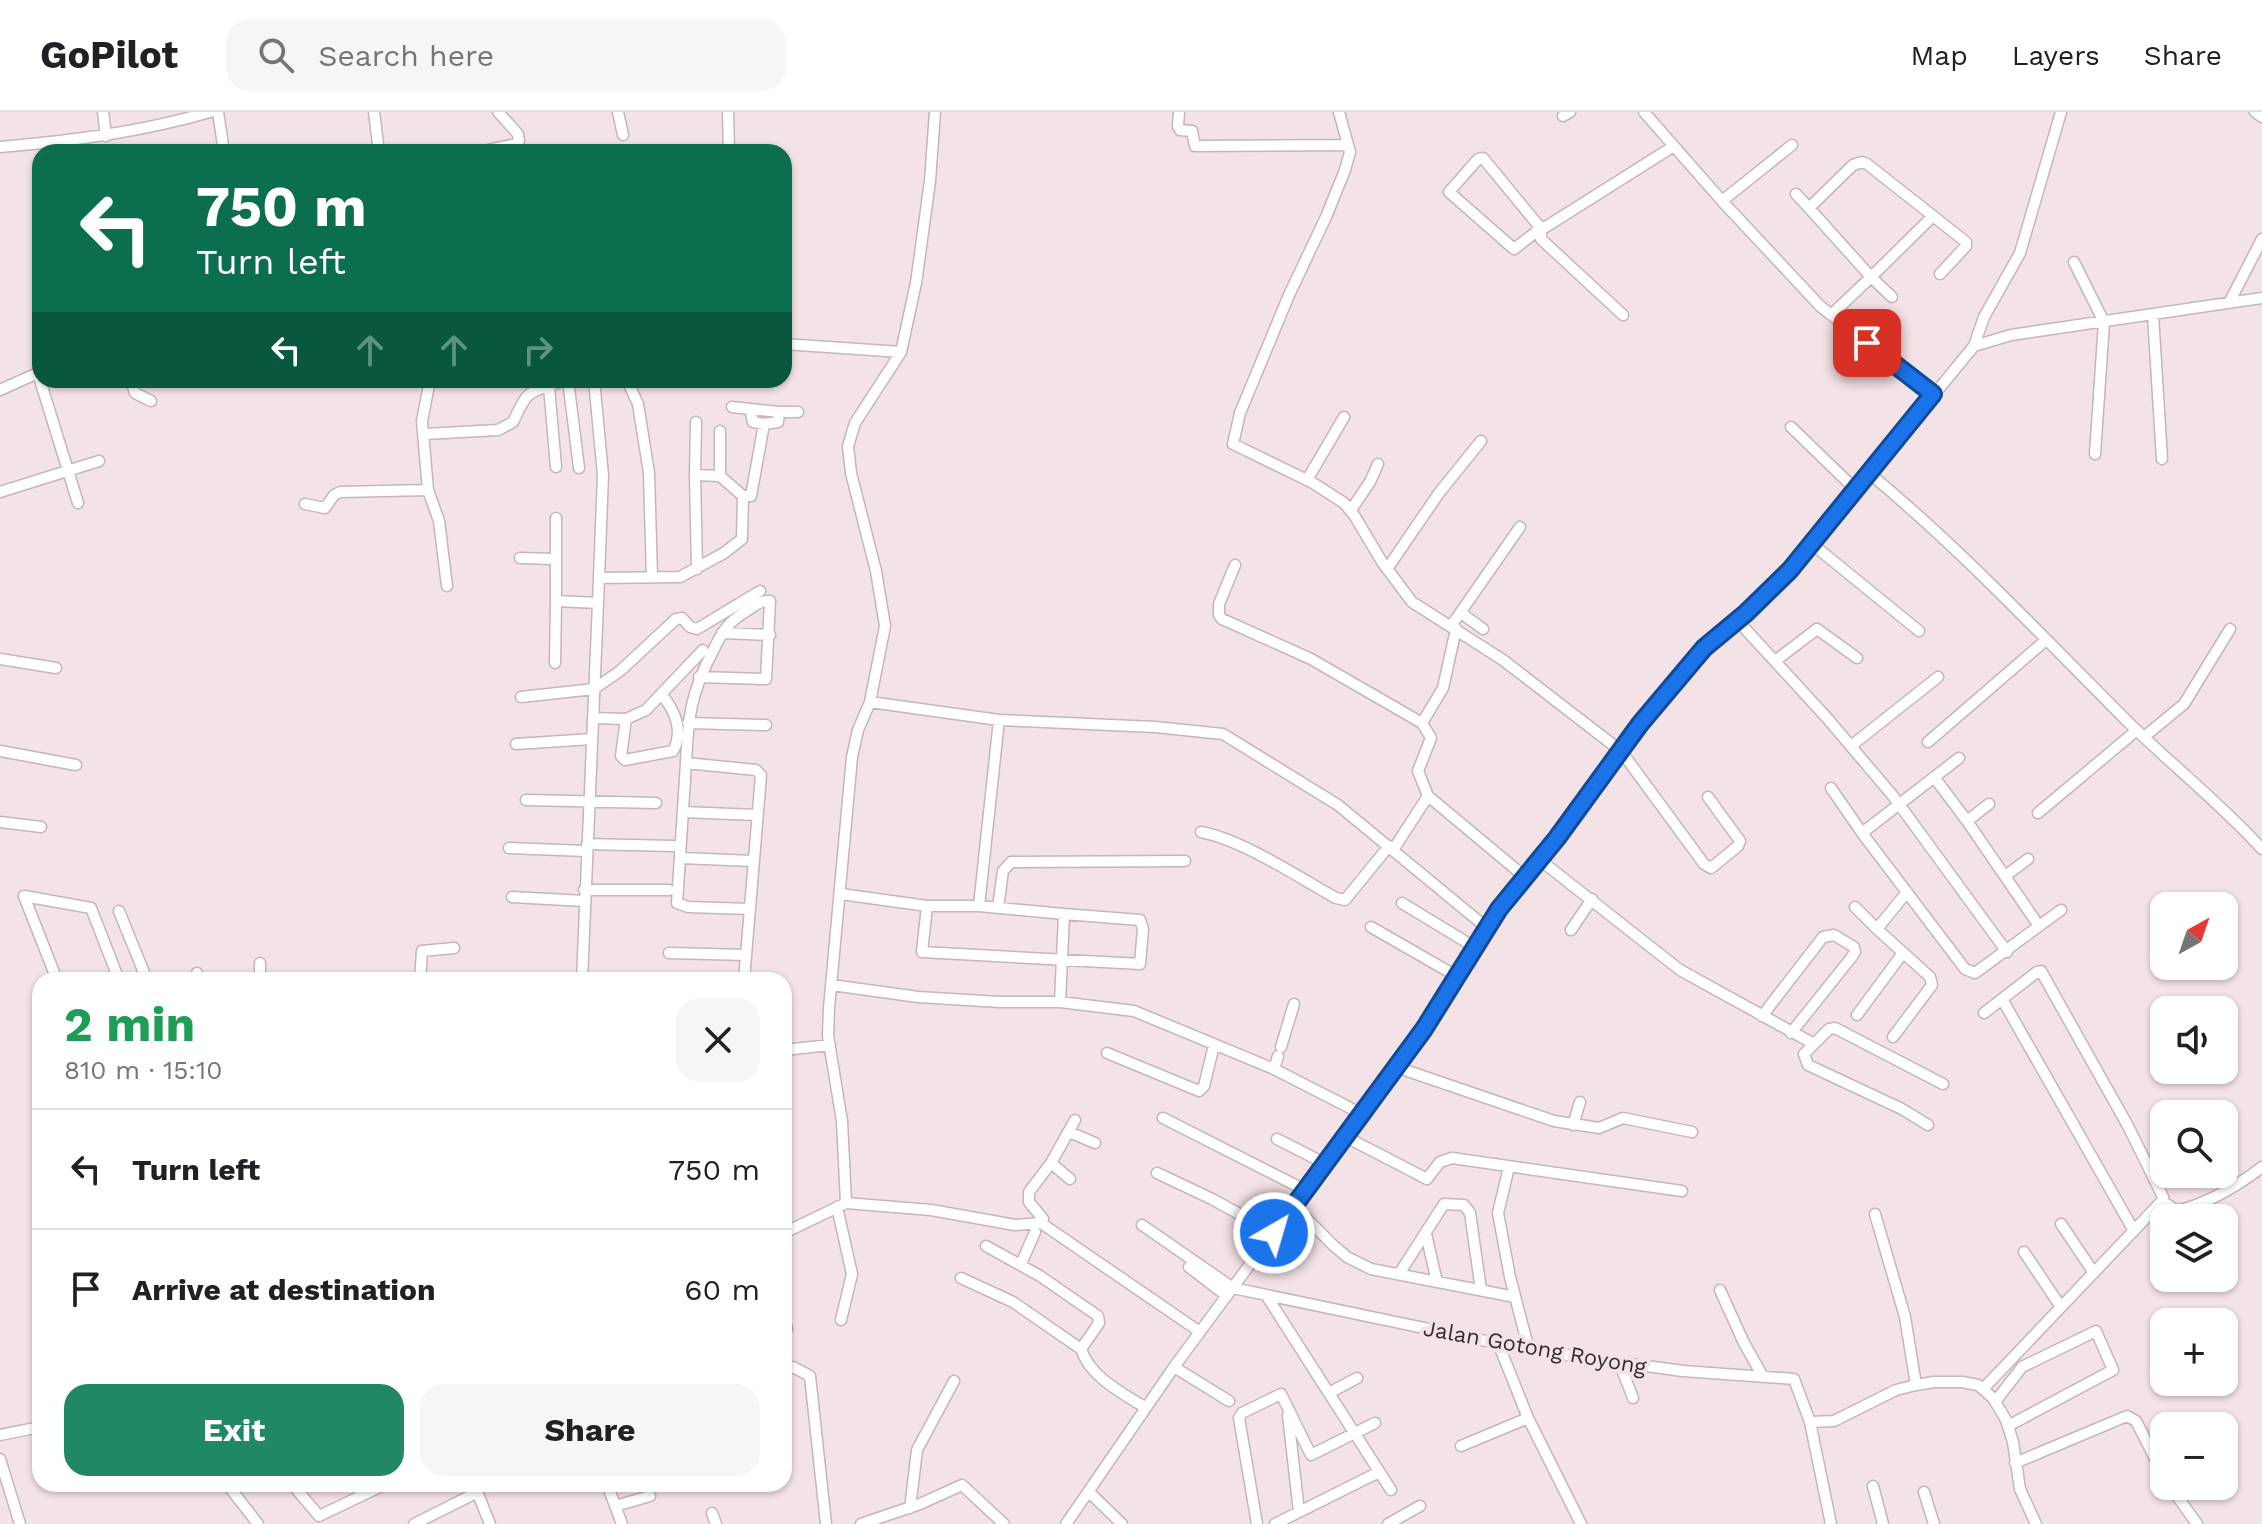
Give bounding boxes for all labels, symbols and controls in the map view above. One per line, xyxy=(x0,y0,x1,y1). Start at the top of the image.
search box xyxy=(226,19,786,91)
text: GoPilot xyxy=(40,33,178,77)
icon: search xyxy=(254,33,298,77)
text: Search here xyxy=(318,38,494,73)
text: Map xyxy=(1911,39,1968,72)
text: Layers xyxy=(2012,39,2100,72)
text: Share xyxy=(2144,39,2222,72)
text: 750 m xyxy=(196,174,367,240)
icon: left xyxy=(64,176,168,280)
text: Turn left xyxy=(196,241,346,283)
pin xyxy=(1833,309,1901,377)
icon: arrive xyxy=(1845,321,1889,365)
icon: left xyxy=(264,328,308,372)
icon: ahead xyxy=(348,328,392,372)
icon: ahead xyxy=(432,328,476,372)
icon: right xyxy=(516,328,560,372)
north arrow xyxy=(2150,892,2238,980)
map controls xyxy=(2150,892,2238,1500)
text: 2 min xyxy=(64,996,195,1053)
button: sound xyxy=(2150,996,2238,1084)
button: close xyxy=(676,998,760,1082)
text: 810 m · 15:10 xyxy=(64,1055,222,1085)
button: search xyxy=(2150,1100,2238,1188)
icon: left xyxy=(64,1147,108,1191)
text: Turn left xyxy=(132,1152,260,1187)
text: 750 m xyxy=(668,1152,760,1187)
position arrow xyxy=(1232,1191,1316,1275)
button: layers xyxy=(2150,1204,2238,1292)
icon: arrive xyxy=(64,1267,108,1311)
text: Arrive at destination xyxy=(132,1272,436,1307)
text: 60 m xyxy=(684,1272,760,1307)
button: + xyxy=(2150,1308,2238,1396)
street label: Jalan Gotong Royong xyxy=(1421,1316,1649,1379)
button: Exit xyxy=(64,1384,404,1476)
button: Share xyxy=(420,1384,760,1476)
button: − xyxy=(2150,1412,2238,1500)

